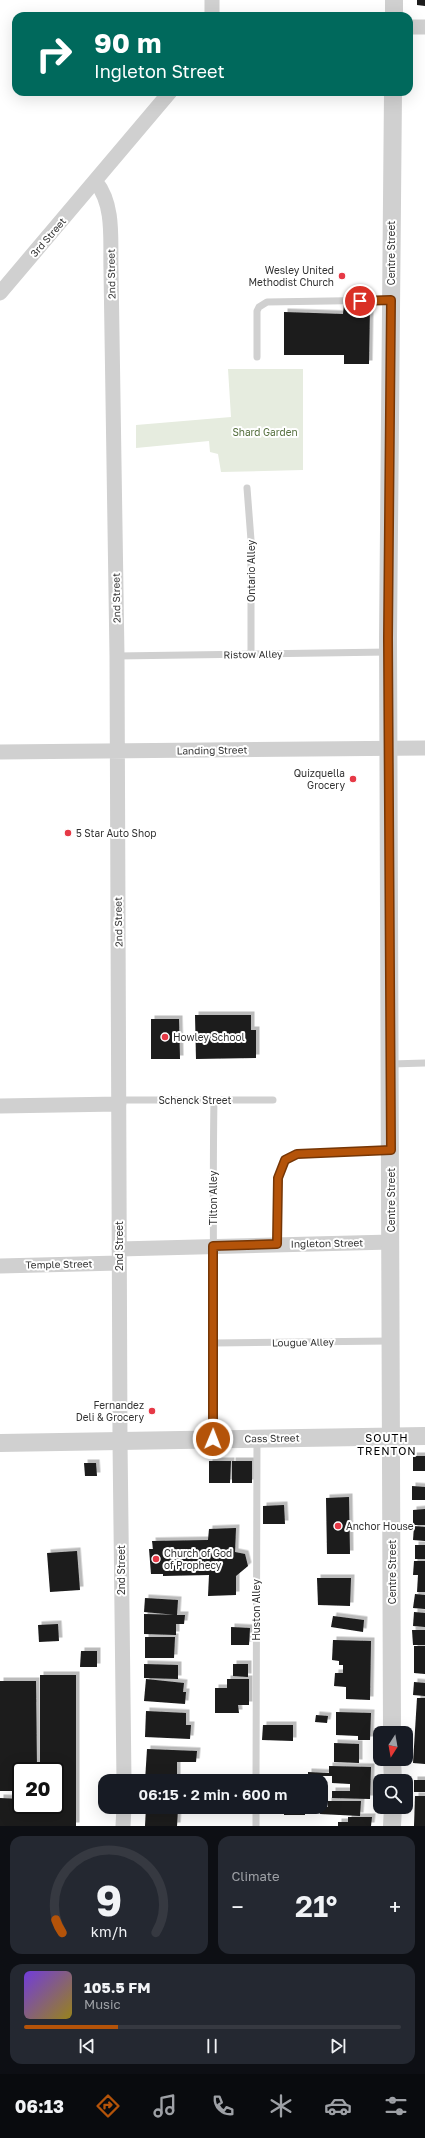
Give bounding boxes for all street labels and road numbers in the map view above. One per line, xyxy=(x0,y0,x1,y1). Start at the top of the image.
street label: 3rd Street xyxy=(28,215,68,259)
street label: Centre Street xyxy=(385,221,397,285)
street label: 2nd Street xyxy=(105,249,117,299)
street label: Ontario Alley xyxy=(245,540,257,602)
street label: 2nd Street xyxy=(110,573,122,623)
street label: Ristow Alley xyxy=(223,647,283,661)
street label: Landing Street xyxy=(176,743,248,757)
street label: 2nd Street xyxy=(112,897,124,947)
street label: Schenck Street xyxy=(158,1094,232,1106)
street label: Centre Street xyxy=(385,1168,397,1232)
street label: Tilton Alley xyxy=(207,1170,219,1225)
street label: 2nd Street xyxy=(113,1221,125,1271)
street label: Ingleton Street xyxy=(291,1236,363,1250)
street label: Temple Street xyxy=(25,1257,93,1271)
street label: Lougue Alley xyxy=(272,1335,335,1349)
street label: Cass Street xyxy=(244,1432,300,1444)
street label: Centre Street xyxy=(386,1540,398,1604)
street label: 2nd Street xyxy=(115,1545,127,1595)
street label: Huston Alley xyxy=(250,1579,262,1641)

